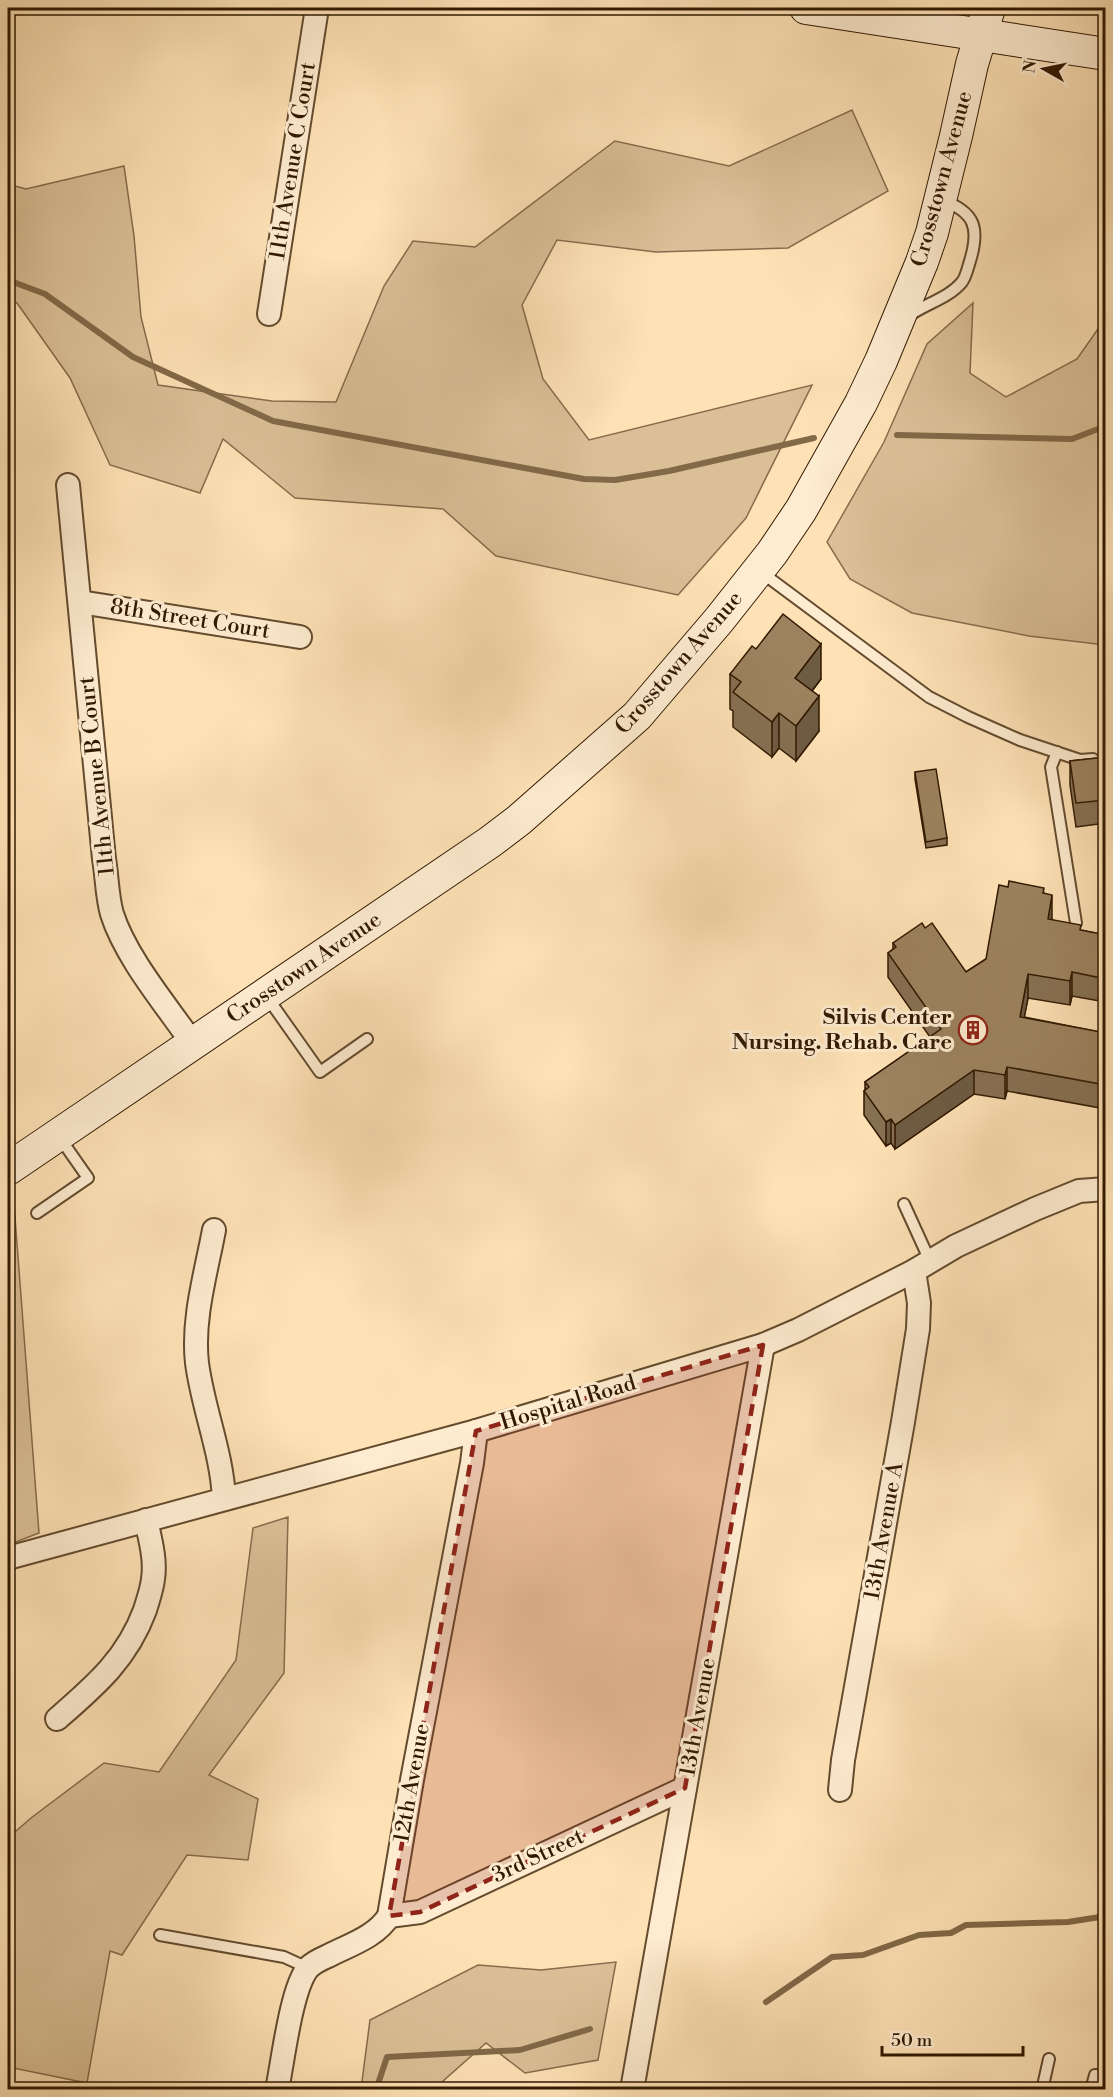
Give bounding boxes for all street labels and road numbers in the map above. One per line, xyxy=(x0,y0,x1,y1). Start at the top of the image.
street label: 11th Avenue C Court xyxy=(264,60,322,262)
street label: Crosstown Avenue xyxy=(906,88,978,270)
street label: Crosstown Avenue xyxy=(609,586,749,740)
street label: 8th Street Court xyxy=(108,593,272,645)
street label: 11th Avenue B Court xyxy=(73,675,121,877)
street label: Crosstown Avenue xyxy=(221,906,387,1030)
street label: Hospital Road xyxy=(497,1369,640,1436)
street label: 13th Avenue A xyxy=(859,1459,910,1602)
street label: 13th Avenue xyxy=(674,1656,722,1778)
street label: 12th Avenue xyxy=(388,1721,436,1845)
street label: 3rd Street xyxy=(488,1823,588,1889)

